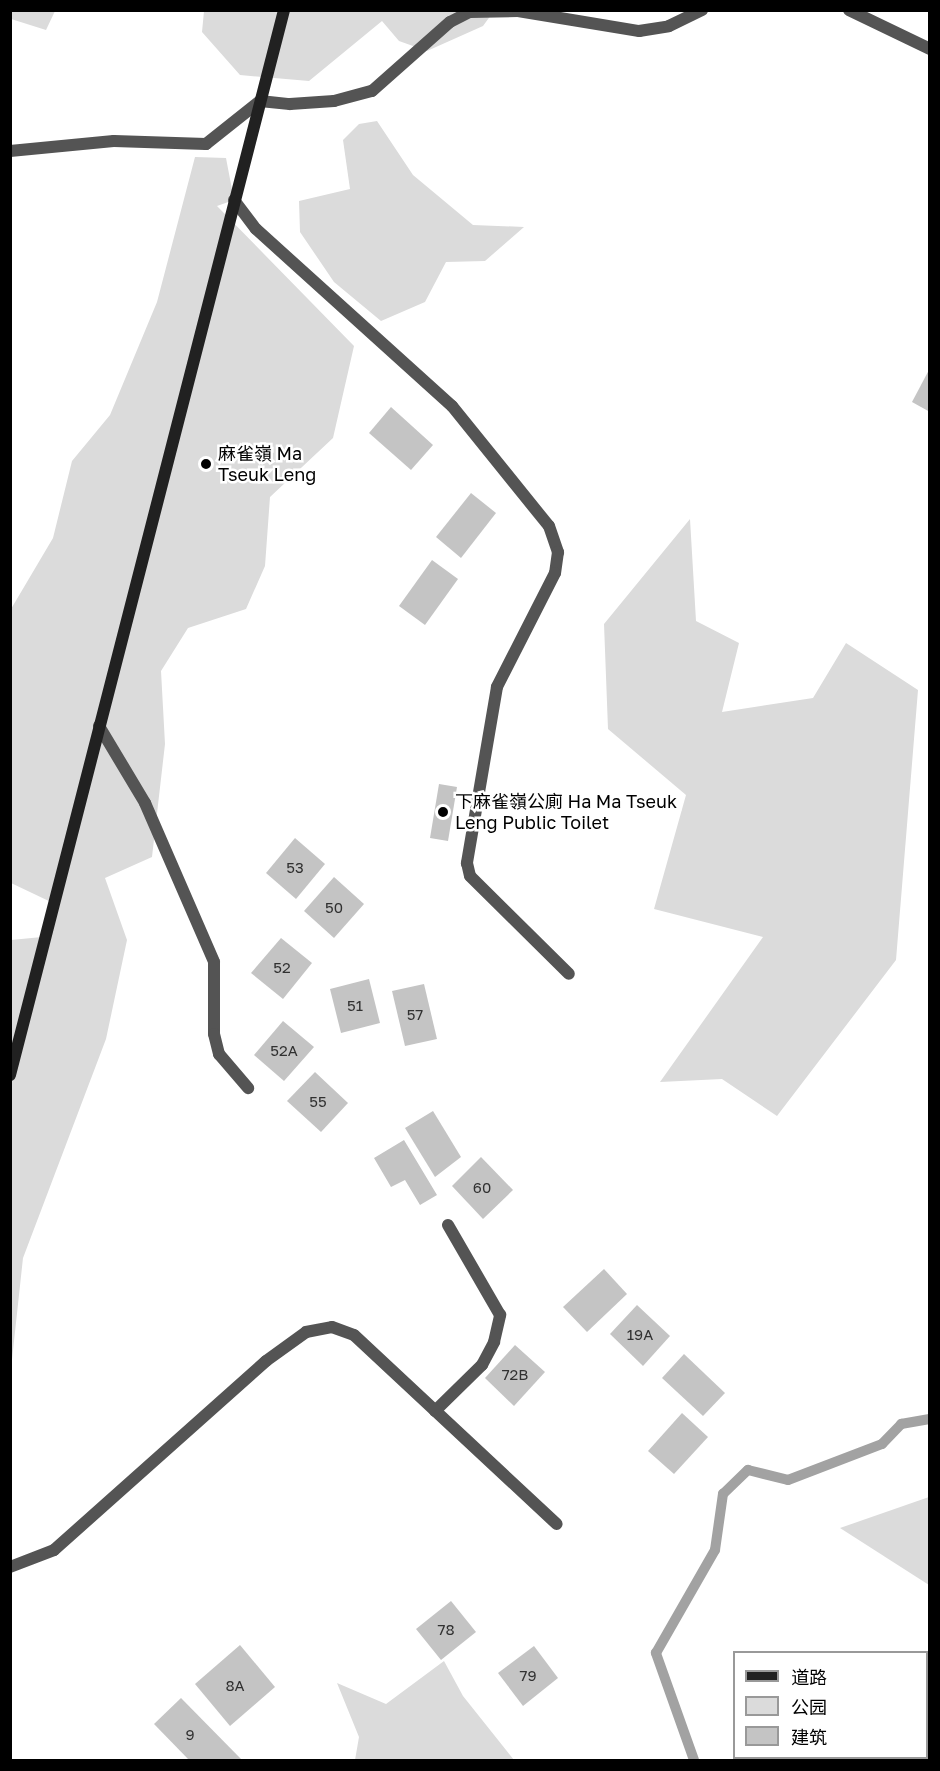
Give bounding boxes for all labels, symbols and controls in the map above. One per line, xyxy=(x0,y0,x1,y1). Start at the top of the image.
place label: 麻雀嶺 Ma Tseuk Leng xyxy=(218,443,316,486)
marker: 麻雀嶺 Ma Tseuk Leng xyxy=(199,457,213,471)
place label: 下麻雀嶺公廁 Ha Ma Tseuk Leng Public Toilet xyxy=(455,791,677,834)
marker: 下麻雀嶺公廁 Ha Ma Tseuk Leng Public Toilet xyxy=(436,805,450,819)
house number: 53 xyxy=(286,859,304,877)
house number: 50 xyxy=(325,899,343,917)
house number: 52 xyxy=(273,959,291,977)
house number: 51 xyxy=(347,997,363,1015)
house number: 57 xyxy=(407,1006,423,1024)
house number: 52A xyxy=(270,1042,298,1060)
house number: 55 xyxy=(309,1093,327,1111)
house number: 60 xyxy=(473,1179,491,1197)
house number: 19A xyxy=(627,1326,653,1344)
house number: 72B xyxy=(502,1366,528,1384)
house number: 78 xyxy=(437,1621,455,1639)
legend xyxy=(733,1651,928,1759)
text: 道路 xyxy=(791,1666,827,1688)
house number: 79 xyxy=(519,1667,537,1685)
house number: 8A xyxy=(225,1677,245,1695)
text: 公园 xyxy=(791,1696,827,1718)
house number: 9 xyxy=(185,1726,195,1744)
text: 建筑 xyxy=(791,1726,827,1748)

